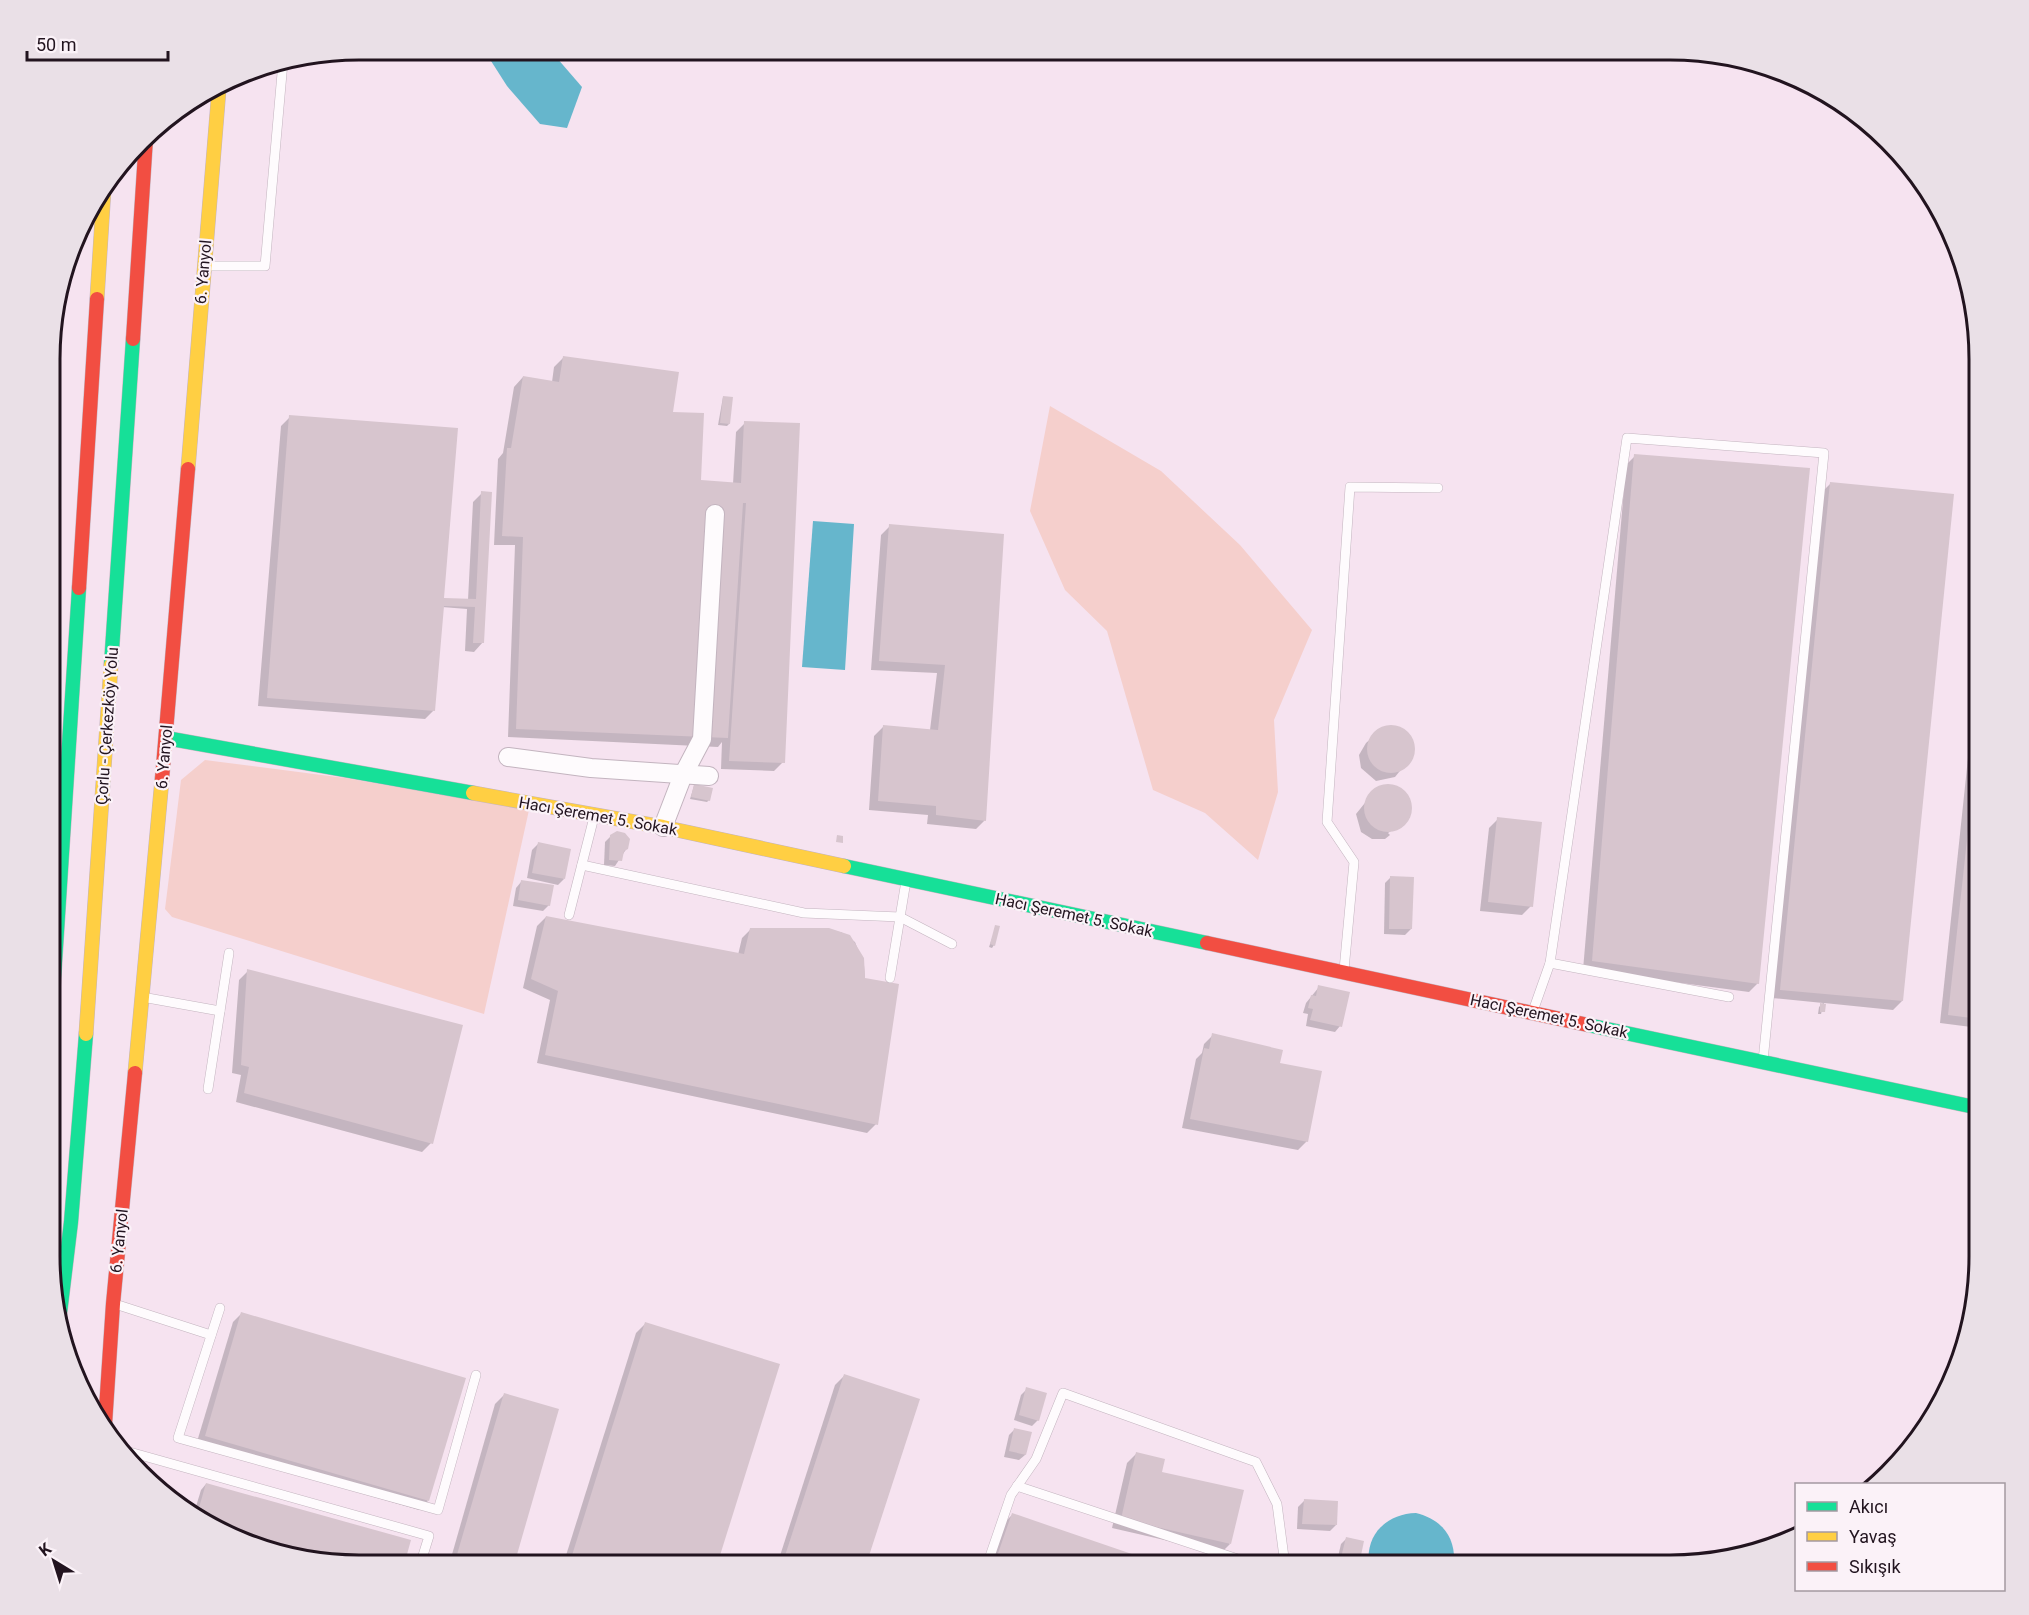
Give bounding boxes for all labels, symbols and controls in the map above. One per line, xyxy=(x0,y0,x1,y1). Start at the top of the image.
scale bar xyxy=(27,24,168,62)
text: 50 m xyxy=(36,34,76,55)
street label: 6. Yanyol xyxy=(191,239,215,305)
street label: Çorlu - Çerkezköy Yolu xyxy=(92,646,122,806)
street label: 6. Yanyol xyxy=(152,724,176,790)
street label: Hacı Şeremet 5. Sokak xyxy=(517,793,680,839)
street label: Hacı Şeremet 5. Sokak xyxy=(993,889,1155,941)
street label: Hacı Şeremet 5. Sokak xyxy=(1468,990,1630,1042)
street label: 6. Yanyol xyxy=(106,1208,132,1274)
legend xyxy=(1795,1483,2005,1591)
text: Akıcı xyxy=(1849,1496,1888,1517)
text: Yavaş xyxy=(1849,1526,1897,1547)
north arrow xyxy=(24,1531,84,1591)
text: K xyxy=(35,1538,56,1560)
text: Sıkışık xyxy=(1849,1556,1901,1577)

